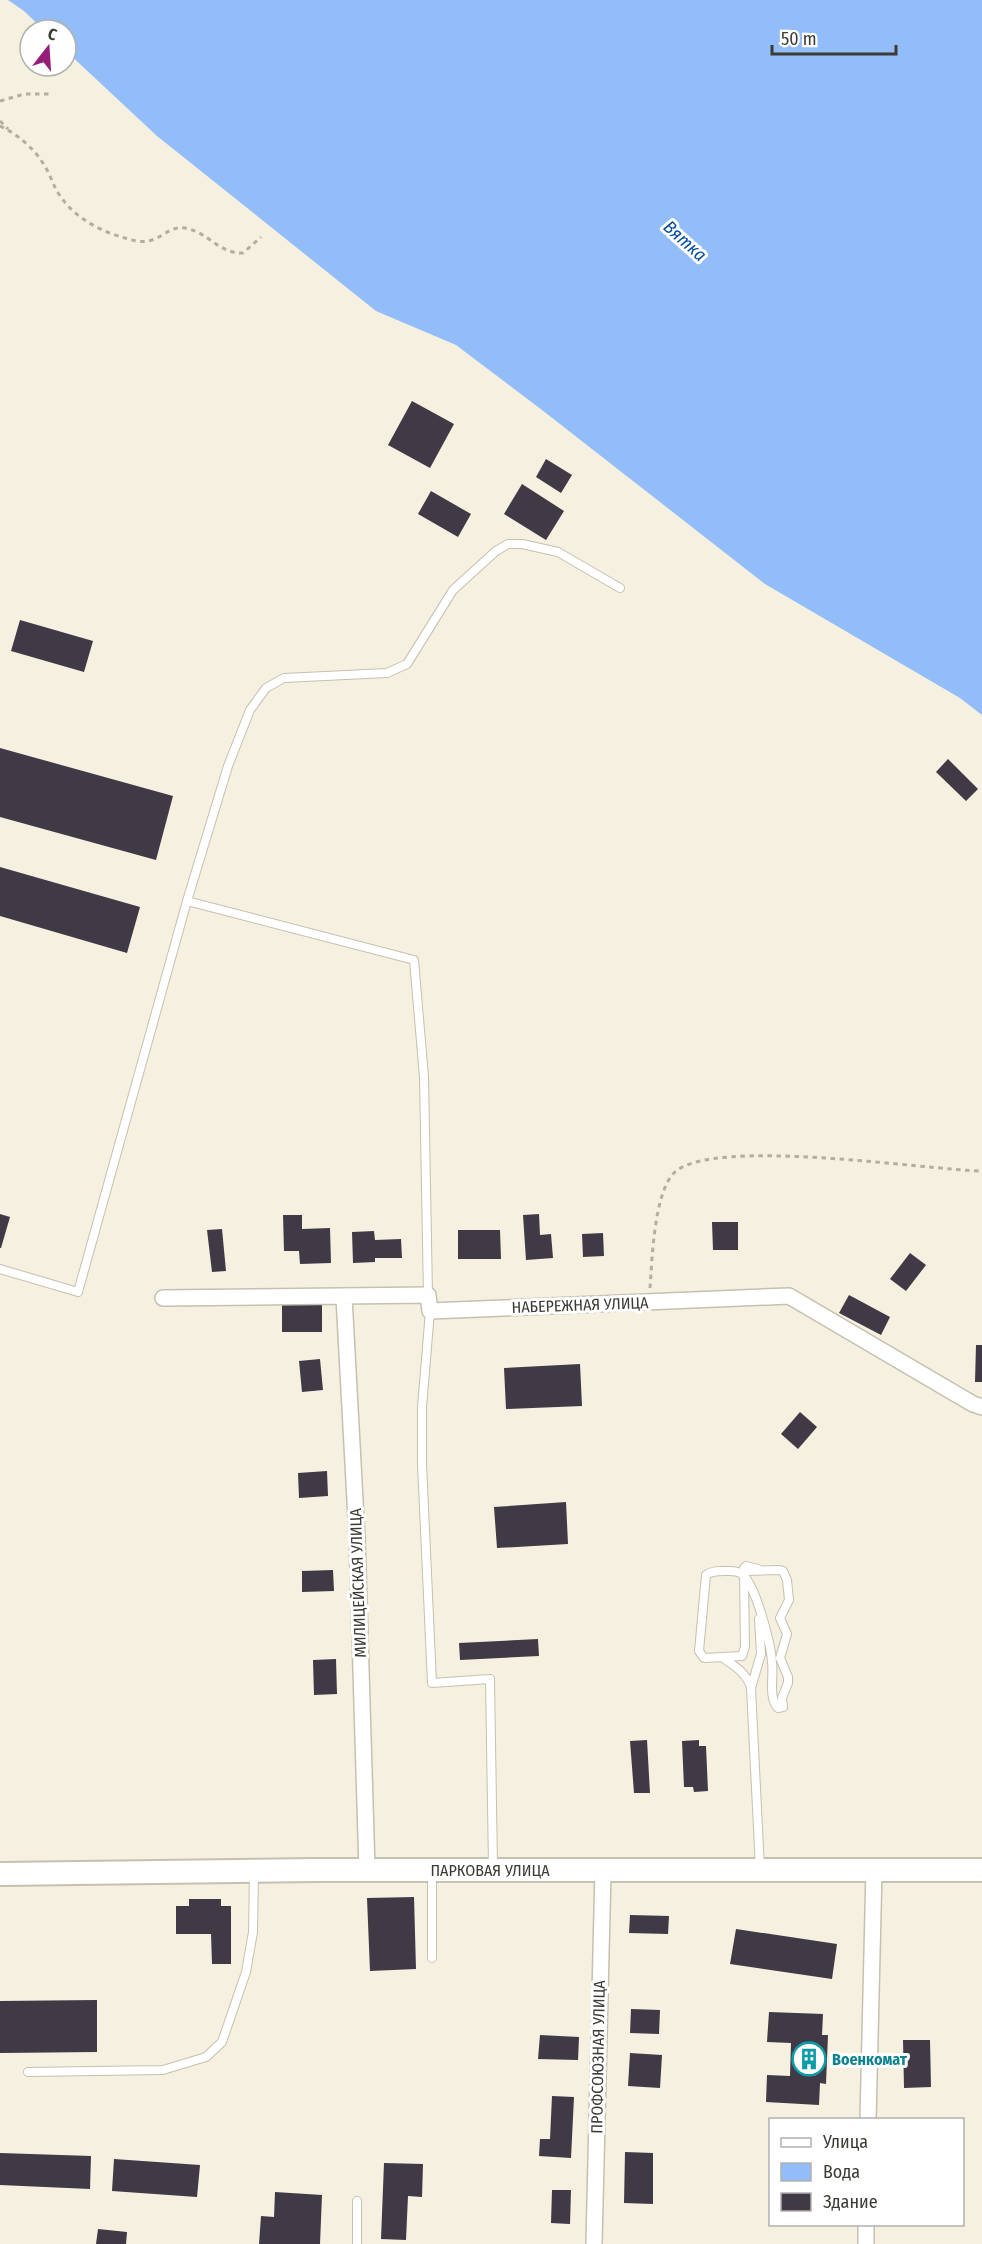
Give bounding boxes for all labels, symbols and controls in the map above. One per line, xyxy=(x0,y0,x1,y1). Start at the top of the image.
north arrow xyxy=(18,18,78,78)
scale bar xyxy=(772,18,896,56)
text: С xyxy=(45,24,60,45)
text: 50 m xyxy=(781,28,817,50)
water label: Вятка xyxy=(659,216,711,266)
street label: НАБЕРЕЖНАЯ УЛИЦА xyxy=(511,1293,649,1317)
street label: МИЛИЦЕЙСКАЯ УЛИЦА xyxy=(346,1507,370,1658)
street label: ПАРКОВАЯ УЛИЦА xyxy=(430,1861,550,1880)
street label: ПРОФСОЮЗНАЯ УЛИЦА xyxy=(587,1980,609,2134)
building icon: Военкомат xyxy=(791,2041,827,2077)
place label: Военкомат xyxy=(832,2050,907,2069)
legend xyxy=(769,2118,964,2226)
text: Улица xyxy=(822,2131,868,2153)
text: Вода xyxy=(823,2161,860,2183)
text: Здание xyxy=(823,2191,878,2213)

